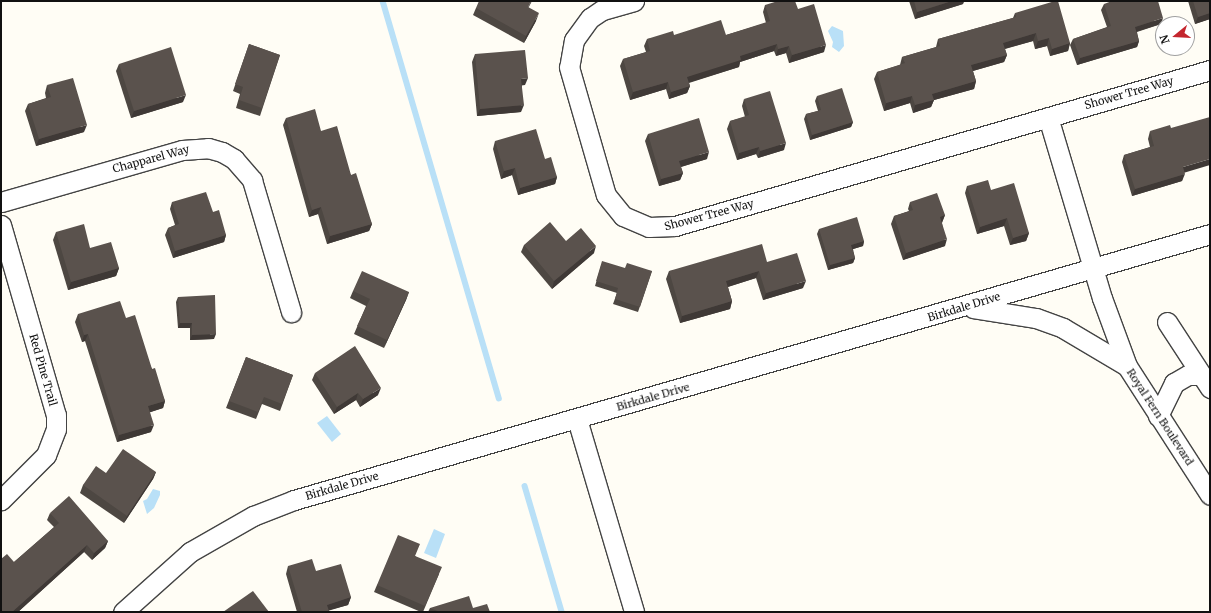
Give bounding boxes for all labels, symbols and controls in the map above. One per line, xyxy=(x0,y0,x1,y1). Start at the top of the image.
north arrow xyxy=(1155,16,1195,56)
text: N xyxy=(1157,33,1173,46)
street label: Shower Tree Way xyxy=(1083,74,1175,112)
street label: Chapparel Way xyxy=(111,142,191,176)
street label: Shower Tree Way xyxy=(663,197,755,233)
street label: Birkdale Drive xyxy=(926,290,1002,324)
street label: Red Pine Trail xyxy=(26,332,60,408)
street label: Royal Fern Boulevard xyxy=(1124,366,1196,468)
street label: Birkdale Drive xyxy=(615,380,691,414)
street label: Birkdale Drive xyxy=(304,469,380,503)

